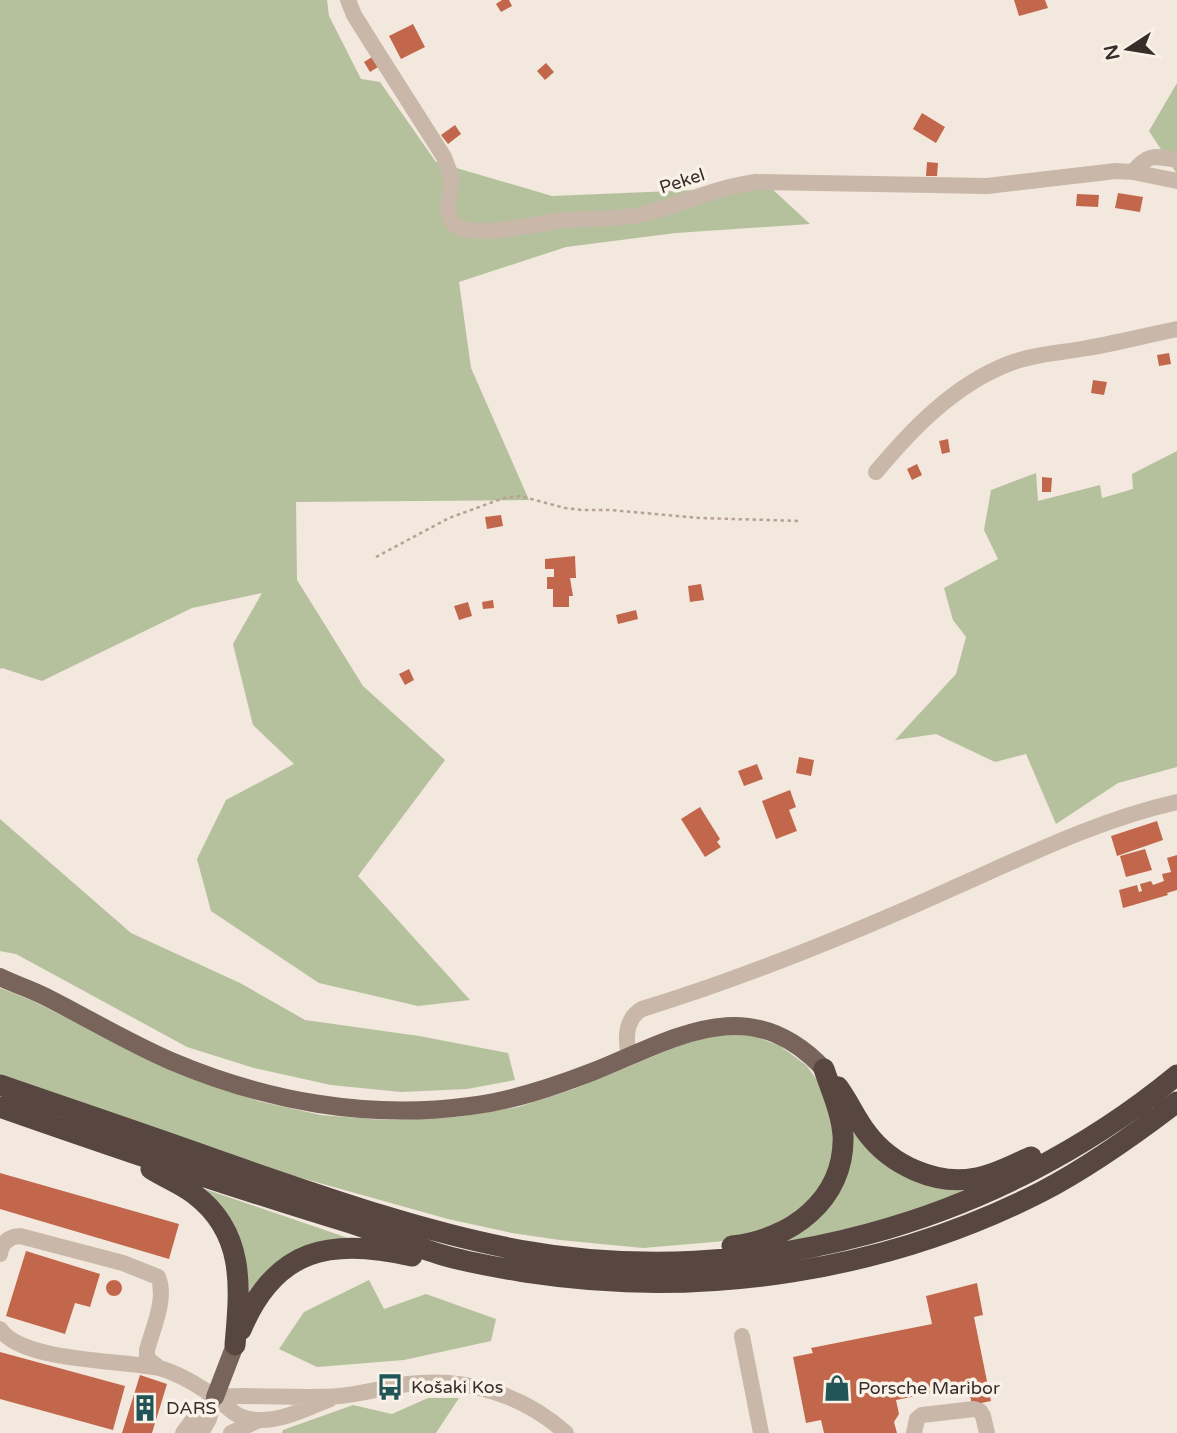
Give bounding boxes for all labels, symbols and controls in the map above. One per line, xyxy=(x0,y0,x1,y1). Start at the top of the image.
north arrow xyxy=(1093,14,1163,84)
text: N xyxy=(1100,43,1125,62)
street label: Pekel xyxy=(657,163,707,199)
bus stop icon: Košaki Kos xyxy=(375,1372,405,1402)
shop icon: Porsche Maribor xyxy=(822,1373,852,1403)
place label: Košaki Kos xyxy=(411,1376,503,1398)
place label: Porsche Maribor xyxy=(858,1377,1000,1399)
building icon: DARS xyxy=(130,1393,160,1423)
place label: DARS xyxy=(166,1397,217,1419)

